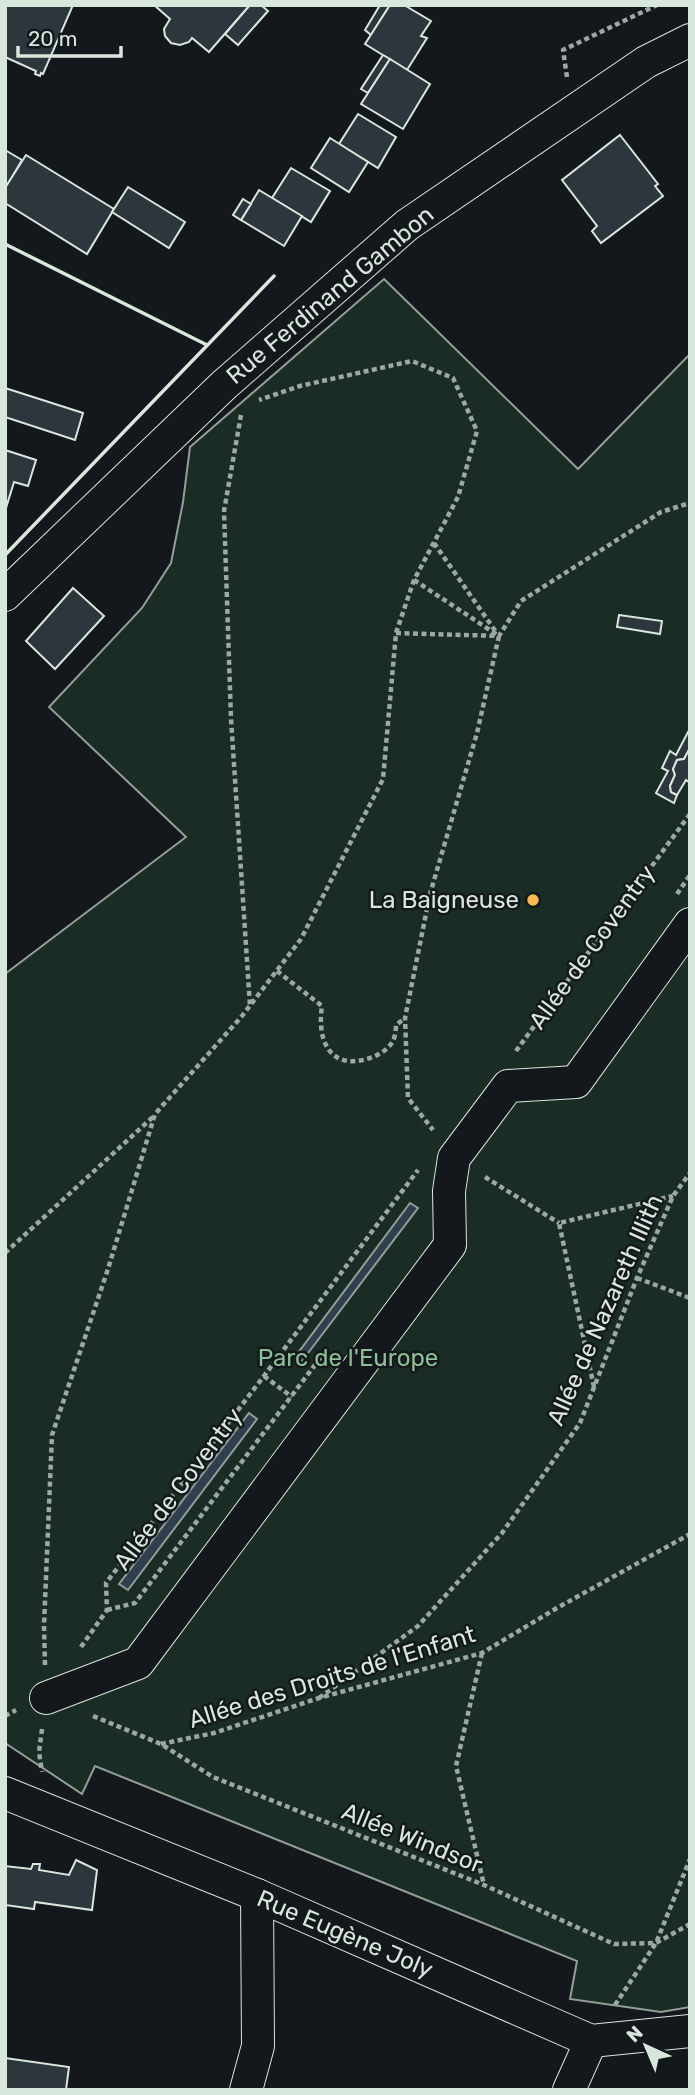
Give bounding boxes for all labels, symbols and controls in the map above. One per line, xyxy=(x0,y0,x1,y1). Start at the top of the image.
scale bar xyxy=(18,14,121,58)
text: 20 m xyxy=(28,26,77,51)
street label: Rue Ferdinand Gambon xyxy=(221,200,439,390)
street label: Allée de Coventry xyxy=(523,860,661,1034)
place label: La Baigneuse xyxy=(369,886,519,914)
marker: La Baigneuse xyxy=(525,892,541,908)
street label: Allée de Nazareth Illith xyxy=(541,1190,669,1430)
park label: Parc de l'Europe xyxy=(258,1344,438,1372)
street label: Allée de Coventry xyxy=(108,1402,248,1576)
street label: Allée des Droits de l'Enfant xyxy=(185,1620,479,1734)
street label: Allée Windsor xyxy=(338,1797,486,1879)
street label: Rue Eugène Joly xyxy=(253,1884,437,1984)
north arrow xyxy=(611,2011,681,2081)
text: N xyxy=(622,2021,647,2047)

